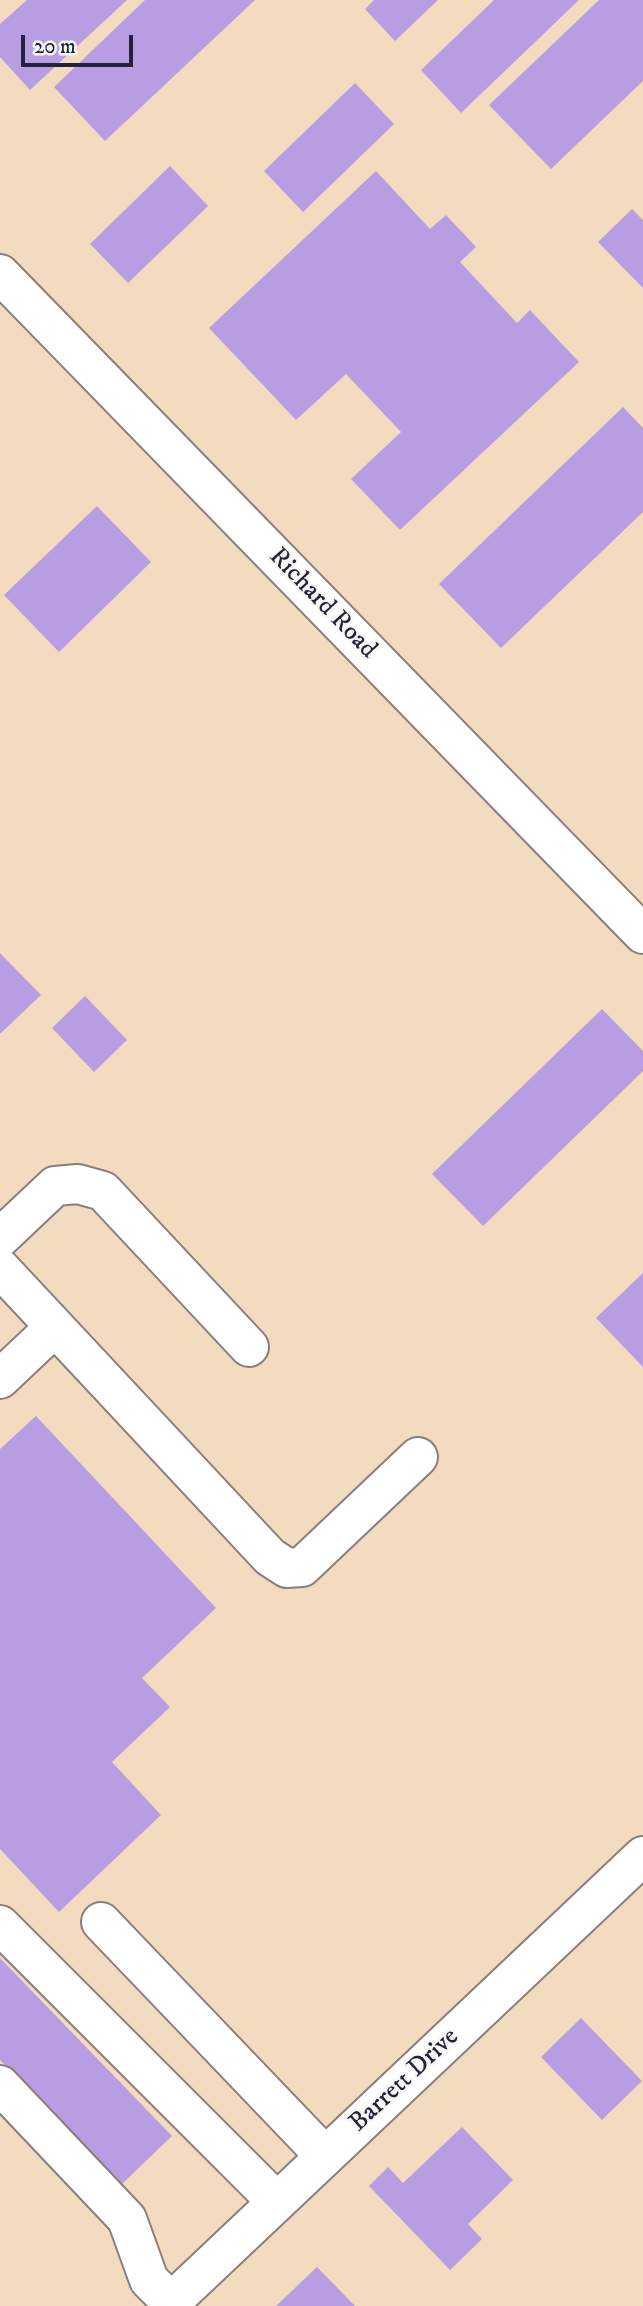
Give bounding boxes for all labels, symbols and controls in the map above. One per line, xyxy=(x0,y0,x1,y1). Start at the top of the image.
scale bar xyxy=(24,21,136,65)
text: 20 m xyxy=(34,34,76,60)
street label: Richard Road xyxy=(262,542,382,666)
street label: Barrett Drive xyxy=(344,2023,466,2139)

